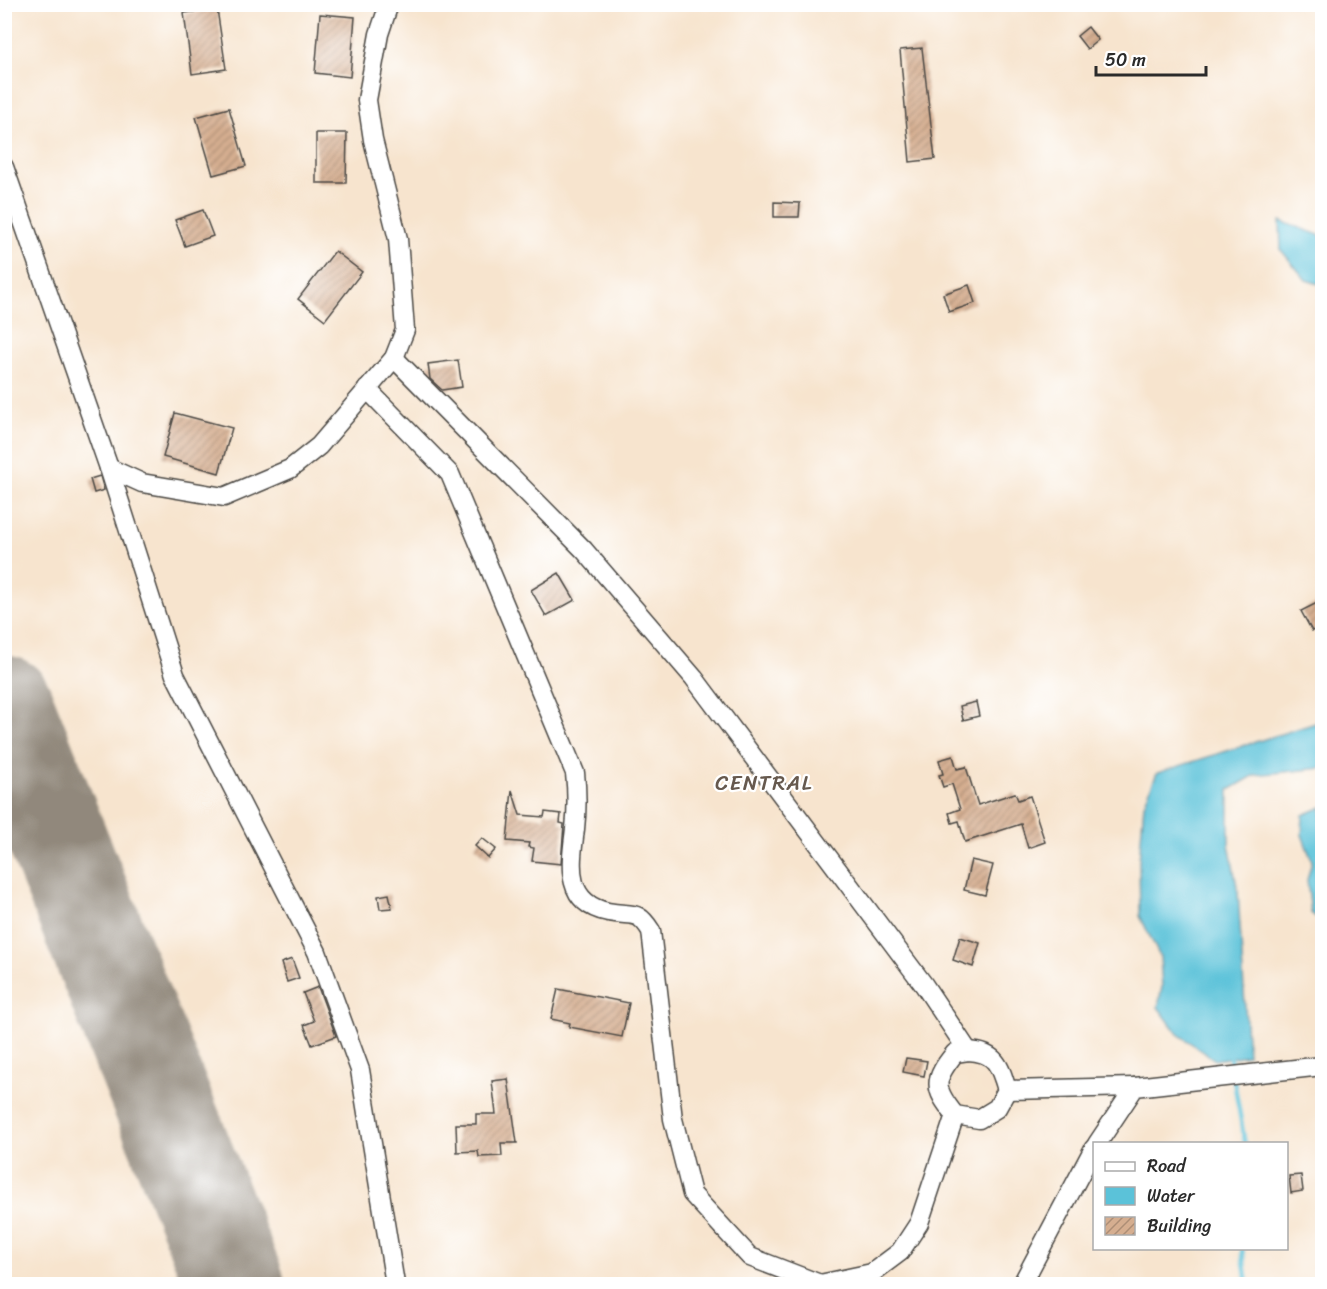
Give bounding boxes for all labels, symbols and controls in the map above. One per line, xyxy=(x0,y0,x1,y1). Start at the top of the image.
scale bar xyxy=(1096,39,1206,77)
text: 50 m xyxy=(1105,44,1146,76)
district label: CENTRAL xyxy=(715,764,813,802)
legend xyxy=(1093,1142,1288,1250)
text: Road xyxy=(1147,1150,1187,1182)
text: Water xyxy=(1147,1180,1196,1212)
text: Building xyxy=(1147,1210,1211,1242)

